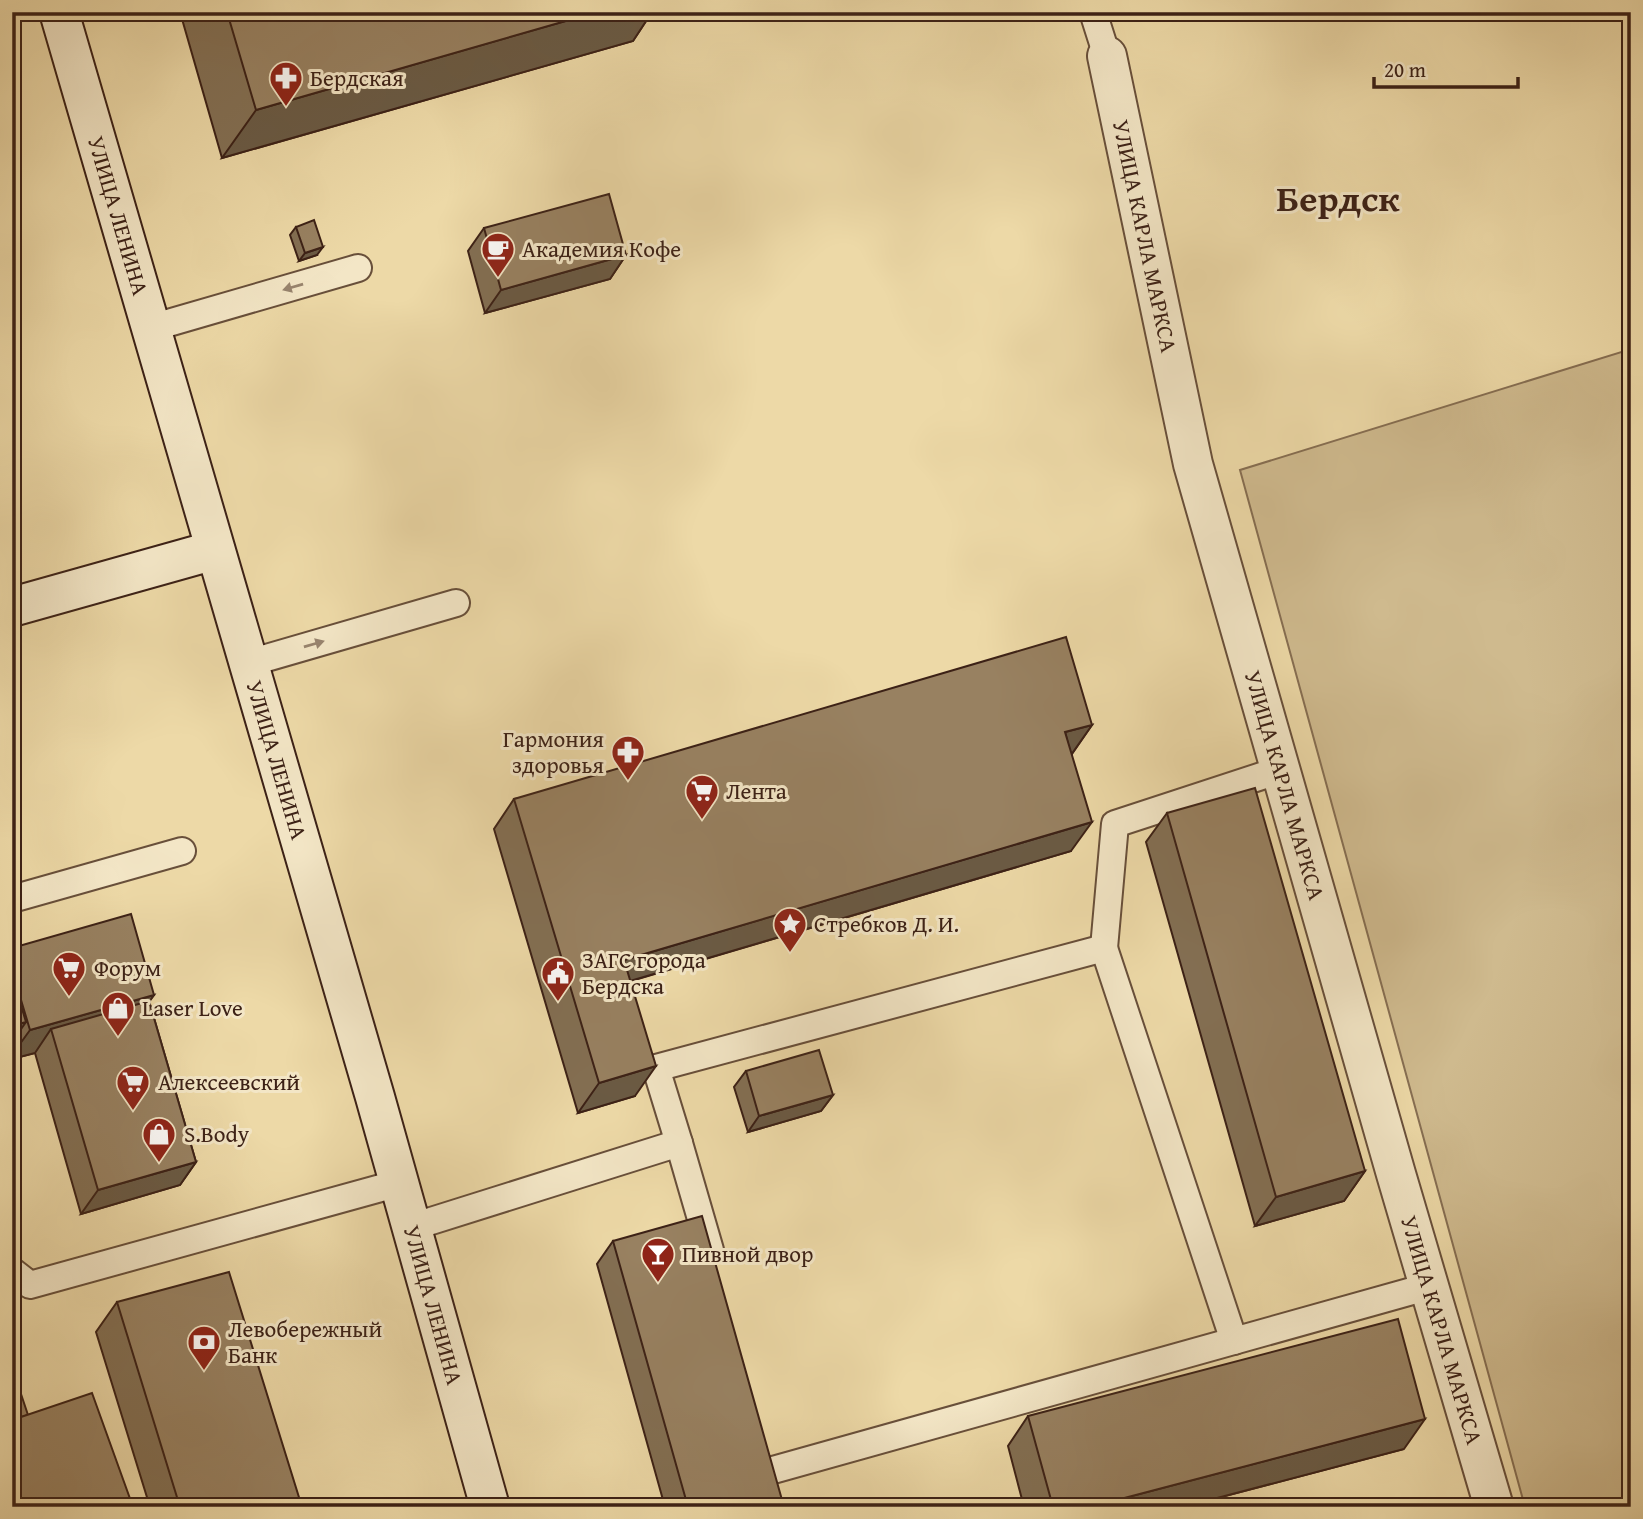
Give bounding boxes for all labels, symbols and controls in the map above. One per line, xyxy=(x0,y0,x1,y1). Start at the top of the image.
scale bar xyxy=(1374,46,1517,90)
text: 20 m xyxy=(1384,54,1426,85)
pharmacy icon: Бердская xyxy=(267,59,305,108)
place label: Бердская xyxy=(310,61,404,94)
street label: УЛИЦА КАРЛА МАРКСА xyxy=(1105,117,1186,355)
street label: УЛИЦА ЛЕНИНА xyxy=(80,132,158,299)
district label: Бердск xyxy=(1276,170,1400,225)
cafe icon: Академия Кофе xyxy=(479,230,517,279)
place label: Академия Кофе xyxy=(522,232,681,265)
one-way arrow xyxy=(282,282,303,292)
one-way arrow xyxy=(304,639,325,649)
street label: УЛИЦА КАРЛА МАРКСА xyxy=(1237,667,1334,904)
street label: УЛИЦА ЛЕНИНА xyxy=(238,676,316,843)
place label: Гармония здоровья xyxy=(503,722,604,781)
pharmacy icon: Гармония здоровья xyxy=(609,733,647,782)
supermarket icon: Лента xyxy=(683,772,721,821)
place label: Лента xyxy=(726,774,787,807)
place icon: Стребков Д. И. xyxy=(771,905,809,954)
place label: Стребков Д. И. xyxy=(814,907,959,940)
place label: ЗАГС города Бердска xyxy=(582,943,706,1002)
supermarket icon: Форум xyxy=(50,949,88,998)
place label: Форум xyxy=(94,951,161,984)
public building icon: ЗАГС города Бердска xyxy=(539,954,577,1003)
shop icon: Laser Love xyxy=(99,989,137,1038)
place label: Laser Love xyxy=(142,991,243,1024)
supermarket icon: Алексеевский xyxy=(114,1063,152,1112)
place label: Алексеевский xyxy=(158,1065,300,1098)
shop icon: S.Body xyxy=(140,1115,178,1164)
place label: S.Body xyxy=(184,1117,250,1150)
street label: УЛИЦА КАРЛА МАРКСА xyxy=(1393,1211,1492,1448)
street label: УЛИЦА ЛЕНИНА xyxy=(396,1221,472,1388)
bar icon: Пивной двор xyxy=(639,1235,677,1284)
place label: Пивной двор xyxy=(682,1237,813,1270)
place label: Левобережный Банк xyxy=(228,1312,382,1371)
bank icon: Левобережный Банк xyxy=(185,1323,223,1372)

